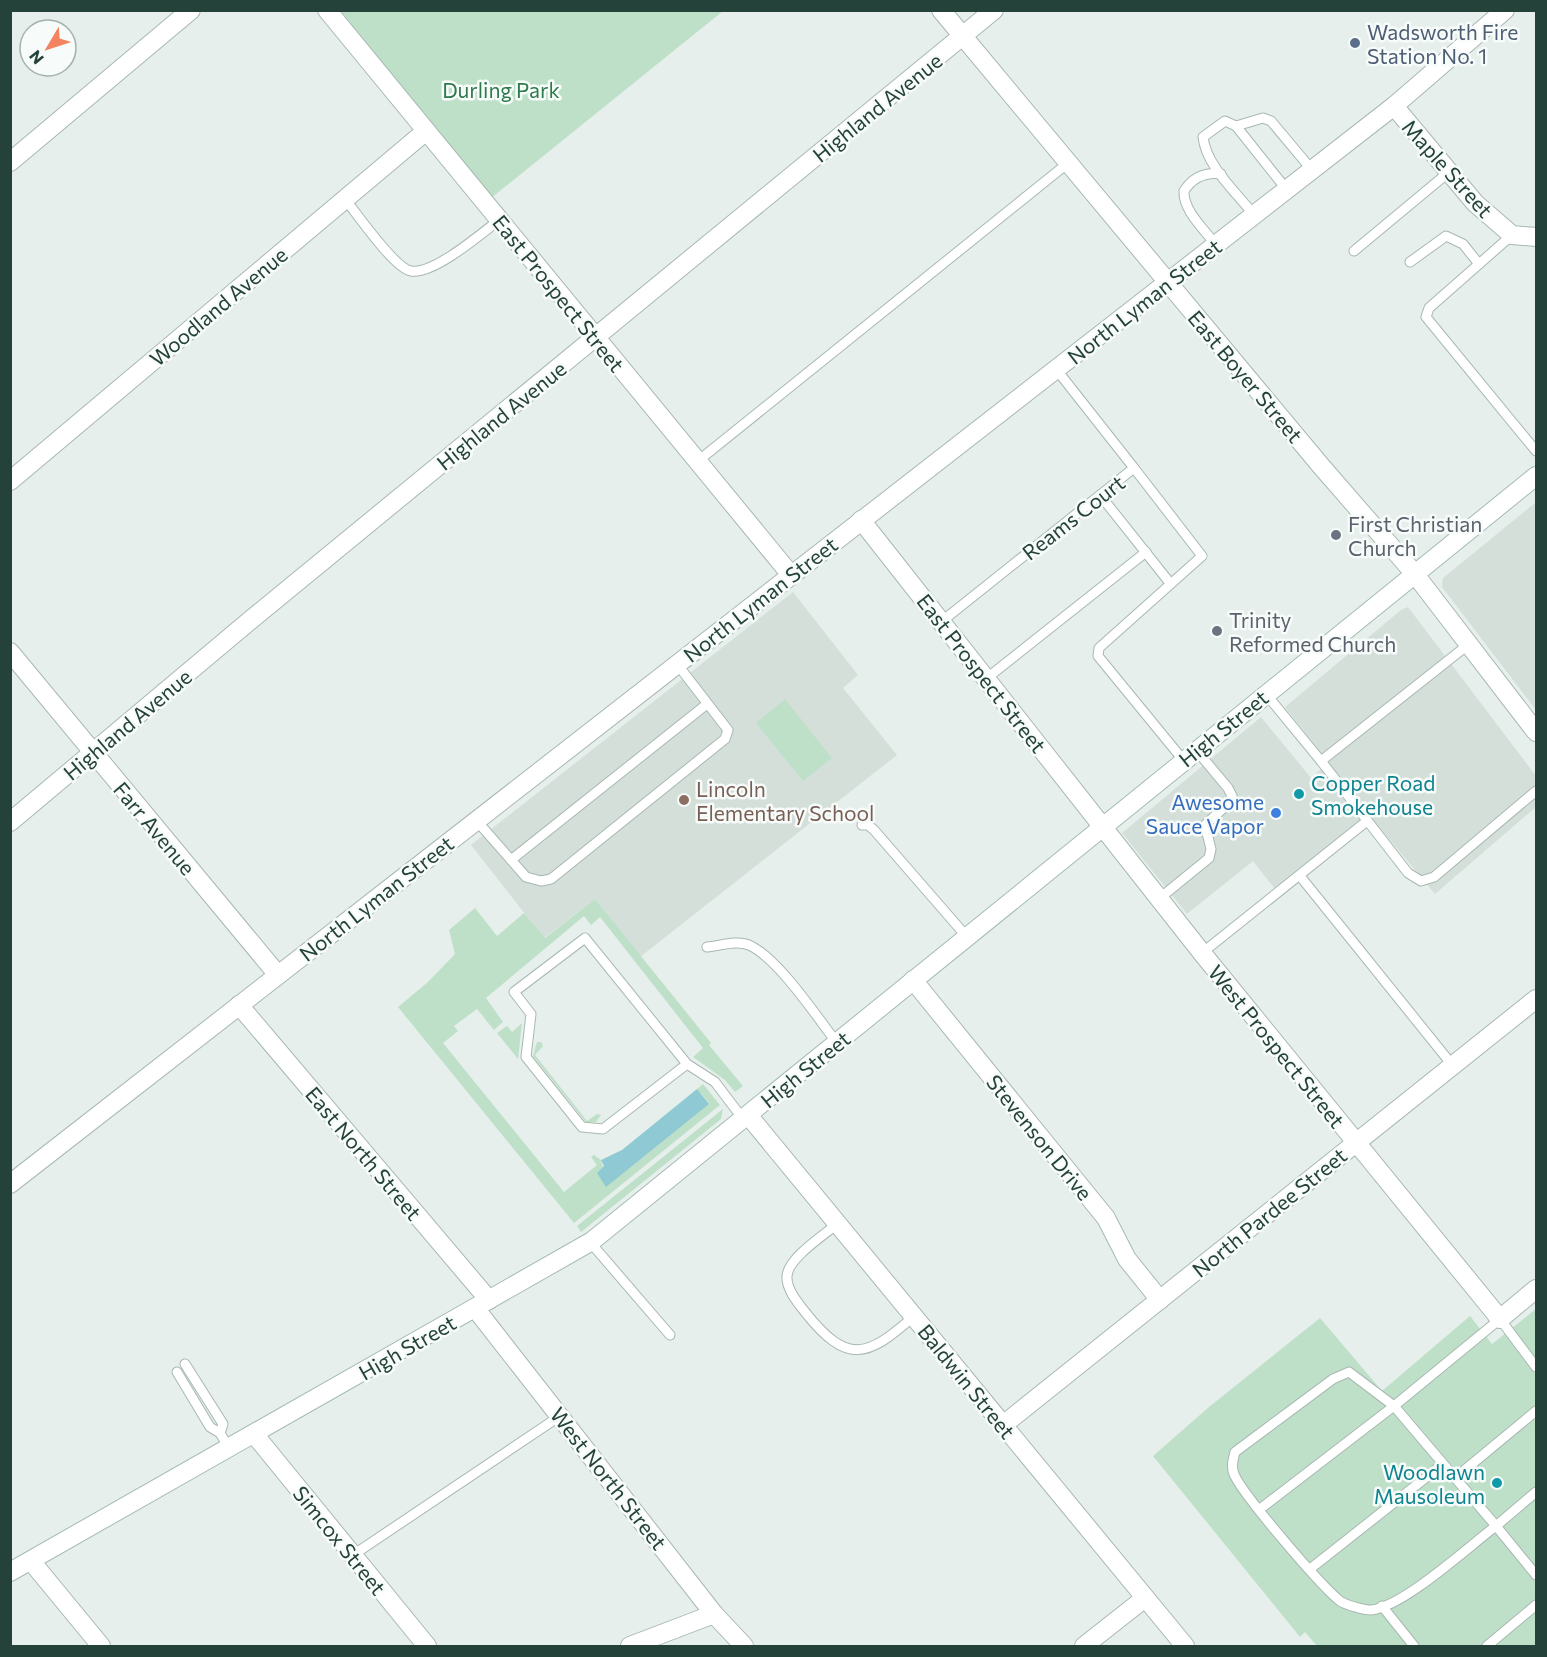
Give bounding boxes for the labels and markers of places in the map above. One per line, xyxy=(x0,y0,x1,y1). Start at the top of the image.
place label: Wadsworth Fire Station No. 1 xyxy=(1367,19,1518,68)
marker: Wadsworth Fire Station No. 1 xyxy=(1348,36,1362,50)
place label: First Christian Church xyxy=(1348,511,1482,560)
marker: First Christian Church xyxy=(1329,528,1343,542)
place label: Trinity Reformed Church xyxy=(1229,607,1396,656)
marker: Trinity Reformed Church xyxy=(1210,624,1224,638)
place label: Copper Road Smokehouse xyxy=(1311,770,1435,819)
place label: Lincoln Elementary School xyxy=(696,776,874,825)
marker: Copper Road Smokehouse xyxy=(1292,787,1306,801)
place label: Awesome Sauce Vapor xyxy=(1146,789,1264,838)
marker: Lincoln Elementary School xyxy=(677,793,691,807)
marker: Awesome Sauce Vapor xyxy=(1269,806,1283,820)
place label: Woodlawn Mausoleum xyxy=(1374,1459,1485,1508)
marker: Woodlawn Mausoleum xyxy=(1490,1476,1504,1490)

